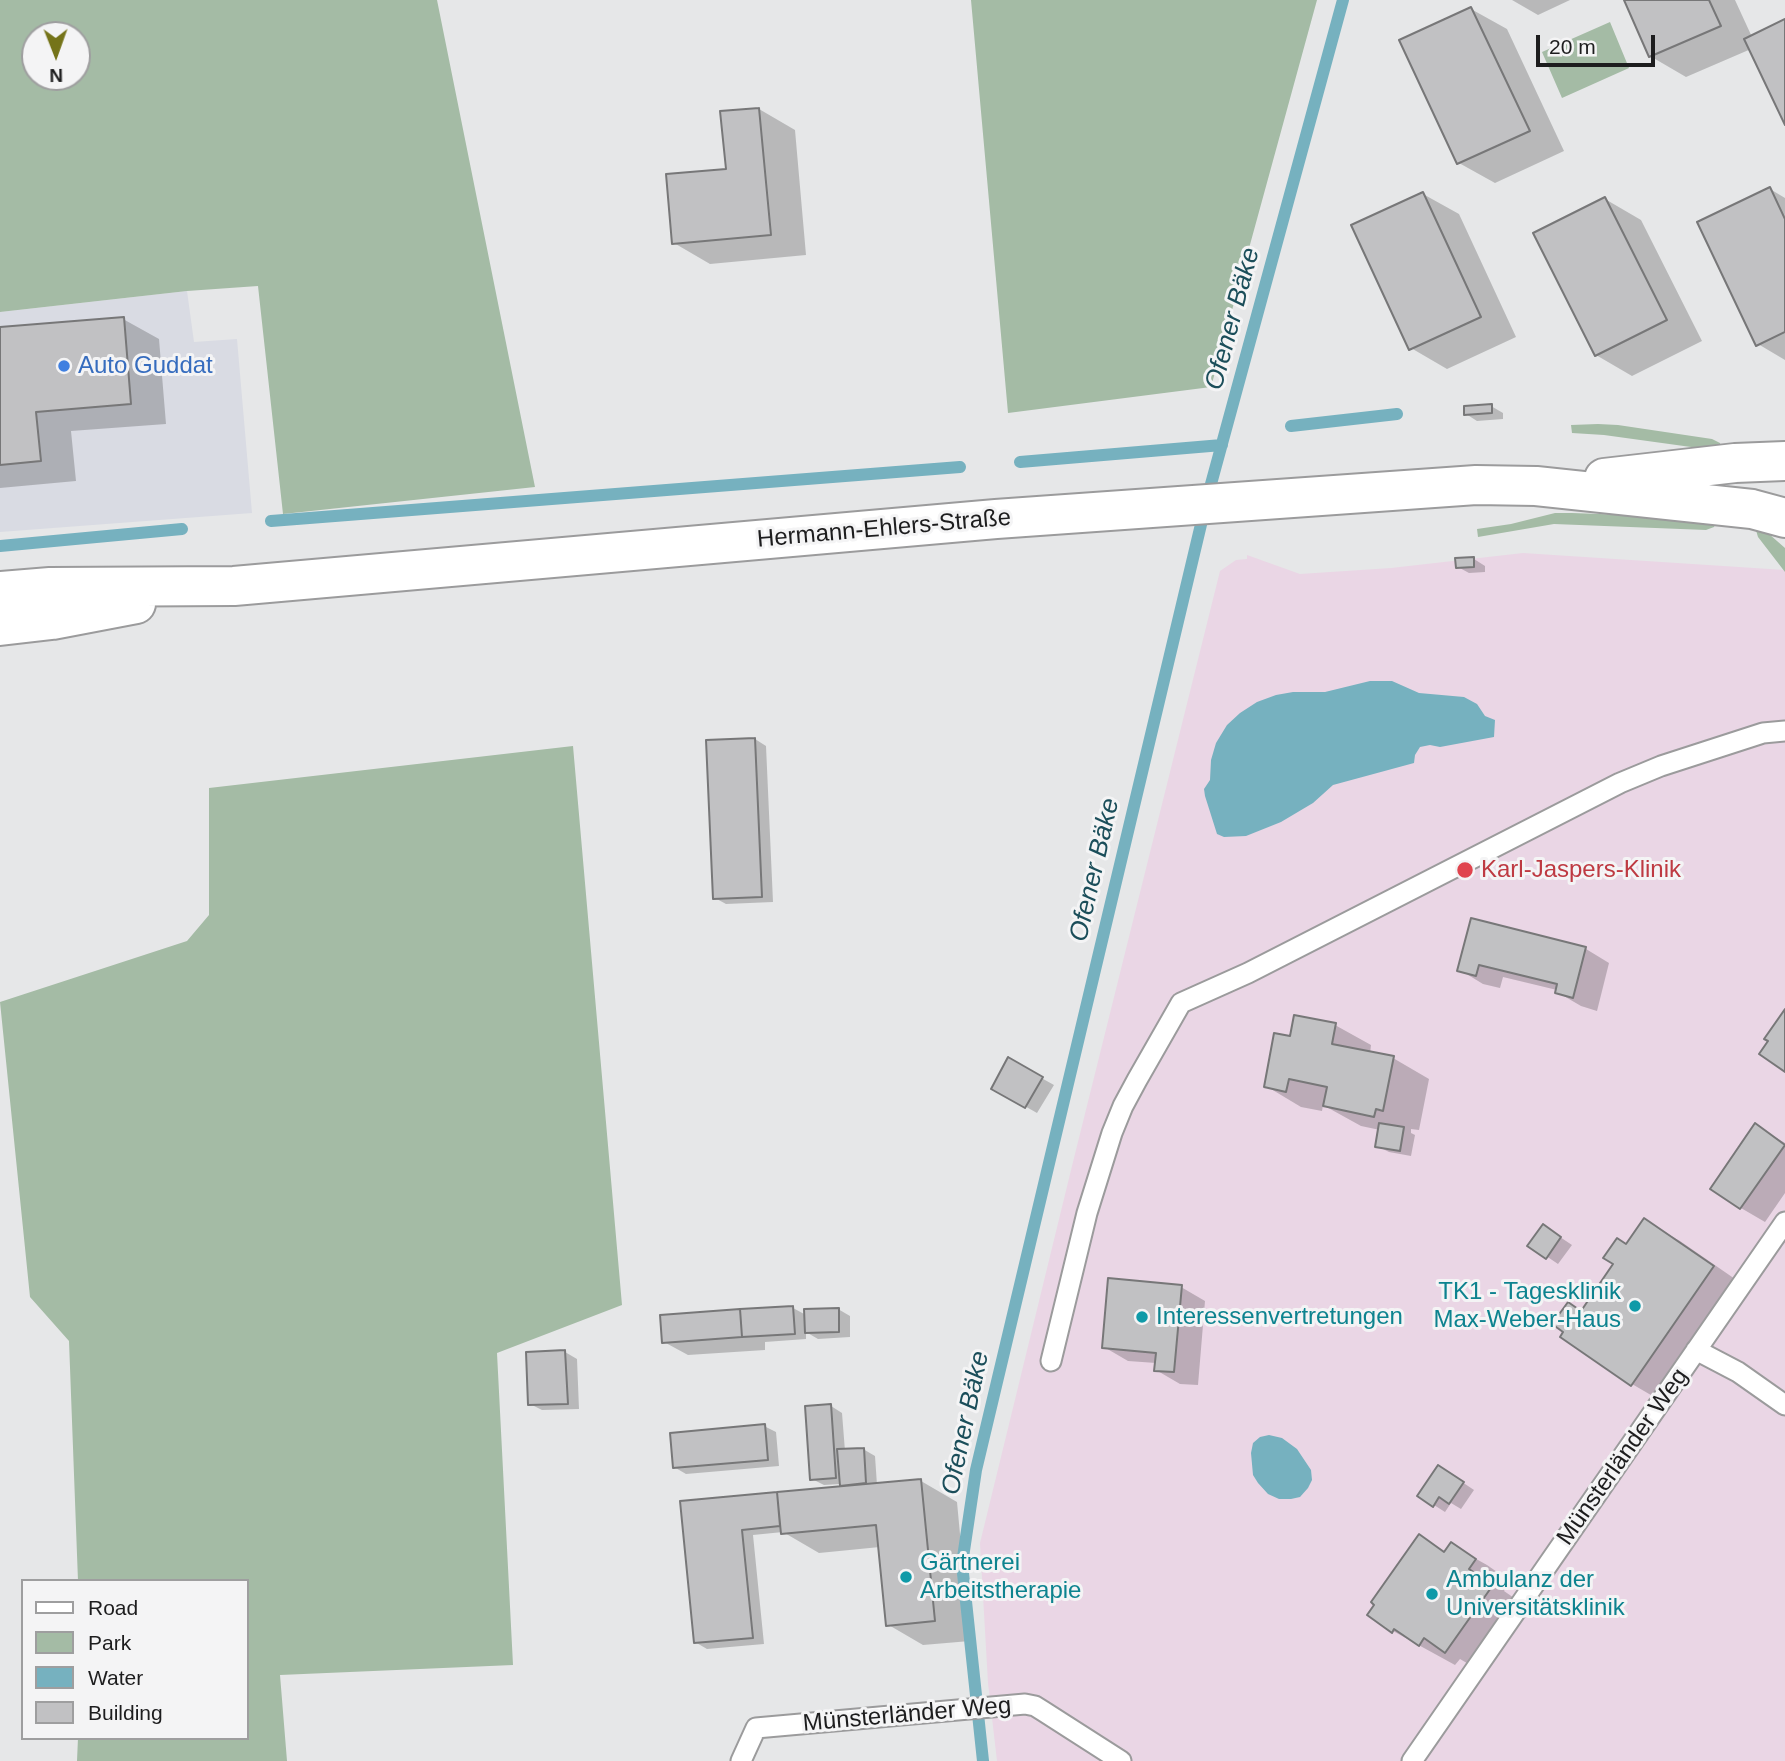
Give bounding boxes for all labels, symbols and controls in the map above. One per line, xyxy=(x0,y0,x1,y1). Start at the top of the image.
north arrow xyxy=(21,21,91,91)
scale bar xyxy=(1540,21,1659,65)
text: 20 m xyxy=(1549,35,1596,58)
text: N xyxy=(49,65,63,86)
water label: Ofener Bäke xyxy=(1199,244,1267,394)
place label: Auto Guddat xyxy=(78,352,213,380)
marker: Auto Guddat xyxy=(56,358,72,374)
street label: Hermann-Ehlers-Straße xyxy=(756,504,1012,554)
water label: Ofener Bäke xyxy=(1063,795,1127,945)
place label: Karl-Jaspers-Klinik xyxy=(1481,856,1681,884)
marker: Karl-Jaspers-Klinik xyxy=(1455,860,1475,880)
place label: TK1 - Tagesklinik Max-Weber-Haus xyxy=(1433,1278,1621,1334)
marker: TK1 - Tagesklinik Max-Weber-Haus xyxy=(1627,1298,1643,1314)
place label: Interessenvertretungen xyxy=(1156,1303,1403,1331)
marker: Interessenvertretungen xyxy=(1134,1309,1150,1325)
water label: Ofener Bäke xyxy=(936,1348,996,1498)
street label: Münsterländer Weg xyxy=(1551,1363,1695,1551)
place label: Gärtnerei Arbeitstherapie xyxy=(920,1549,1081,1605)
place label: Ambulanz der Universitätsklinik xyxy=(1446,1566,1625,1622)
marker: Gärtnerei Arbeitstherapie xyxy=(898,1569,914,1585)
legend xyxy=(21,1579,248,1740)
marker: Ambulanz der Universitätsklinik xyxy=(1424,1586,1440,1602)
text: Road xyxy=(88,1596,138,1619)
text: Park xyxy=(88,1631,131,1654)
text: Water xyxy=(88,1666,143,1689)
street label: Münsterländer Weg xyxy=(802,1692,1012,1738)
text: Building xyxy=(88,1701,163,1724)

